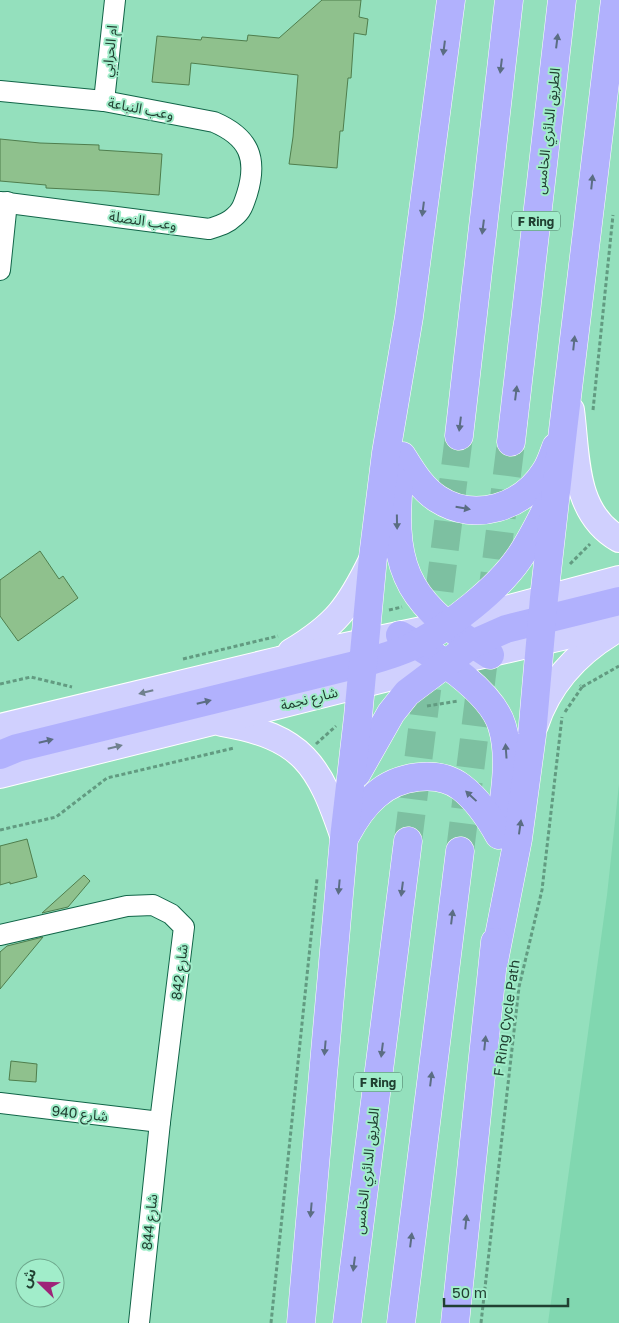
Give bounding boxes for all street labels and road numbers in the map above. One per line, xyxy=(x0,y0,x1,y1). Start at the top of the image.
street label: ام الحرابي xyxy=(98,24,123,78)
street label: الطريق الدائري الخامس xyxy=(531,67,566,196)
street label: وعب النباعة xyxy=(106,93,175,124)
street label: وعب النصلة xyxy=(108,207,178,234)
road number: F Ring xyxy=(512,212,560,230)
street label: شارع نجمة xyxy=(279,683,340,716)
street label: شارع 842 xyxy=(167,943,194,1001)
street label: F Ring Cycle Path xyxy=(489,959,523,1077)
road number: F Ring xyxy=(354,1072,402,1092)
street label: شارع 940 xyxy=(51,1102,109,1127)
street label: الطريق الدائري الخامس xyxy=(350,1107,385,1236)
street label: شارع 844 xyxy=(138,1193,163,1251)

